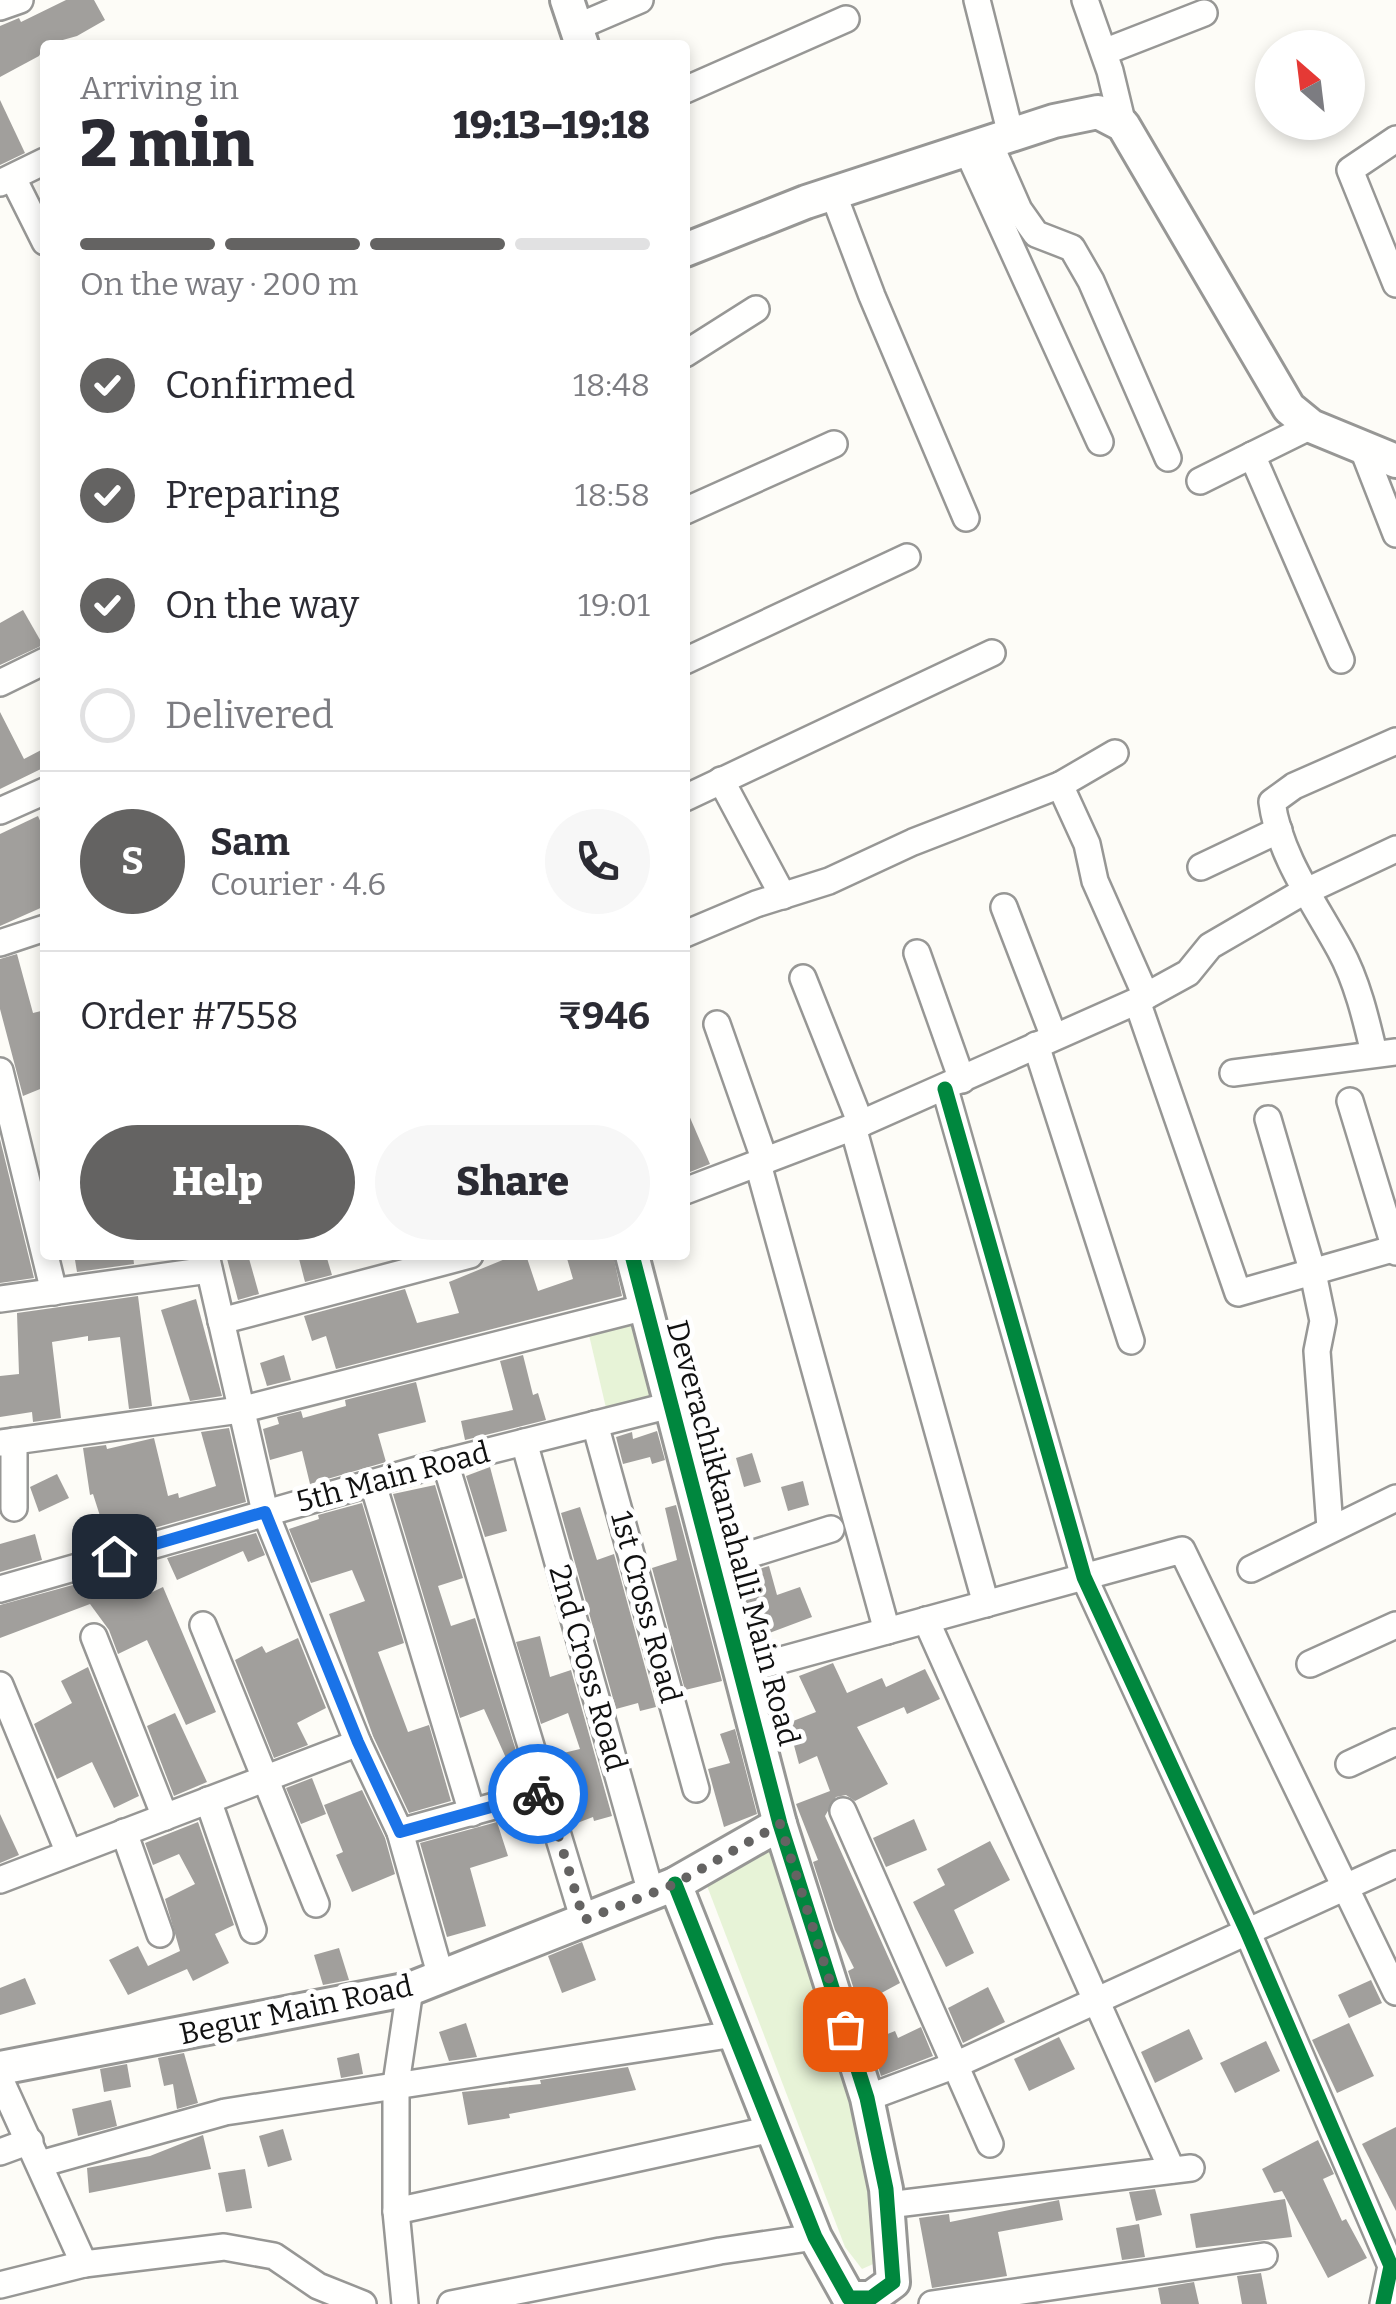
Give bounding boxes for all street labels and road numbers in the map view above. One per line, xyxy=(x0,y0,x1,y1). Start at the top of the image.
street label: Deverachikkanahalli Main Road xyxy=(659,1316,807,1750)
street label: 5th Main Road xyxy=(293,1434,494,1520)
street label: 1st Cross Road xyxy=(603,1507,689,1707)
street label: 2nd Cross Road xyxy=(541,1561,635,1775)
street label: Begur Main Road xyxy=(176,1968,416,2052)

